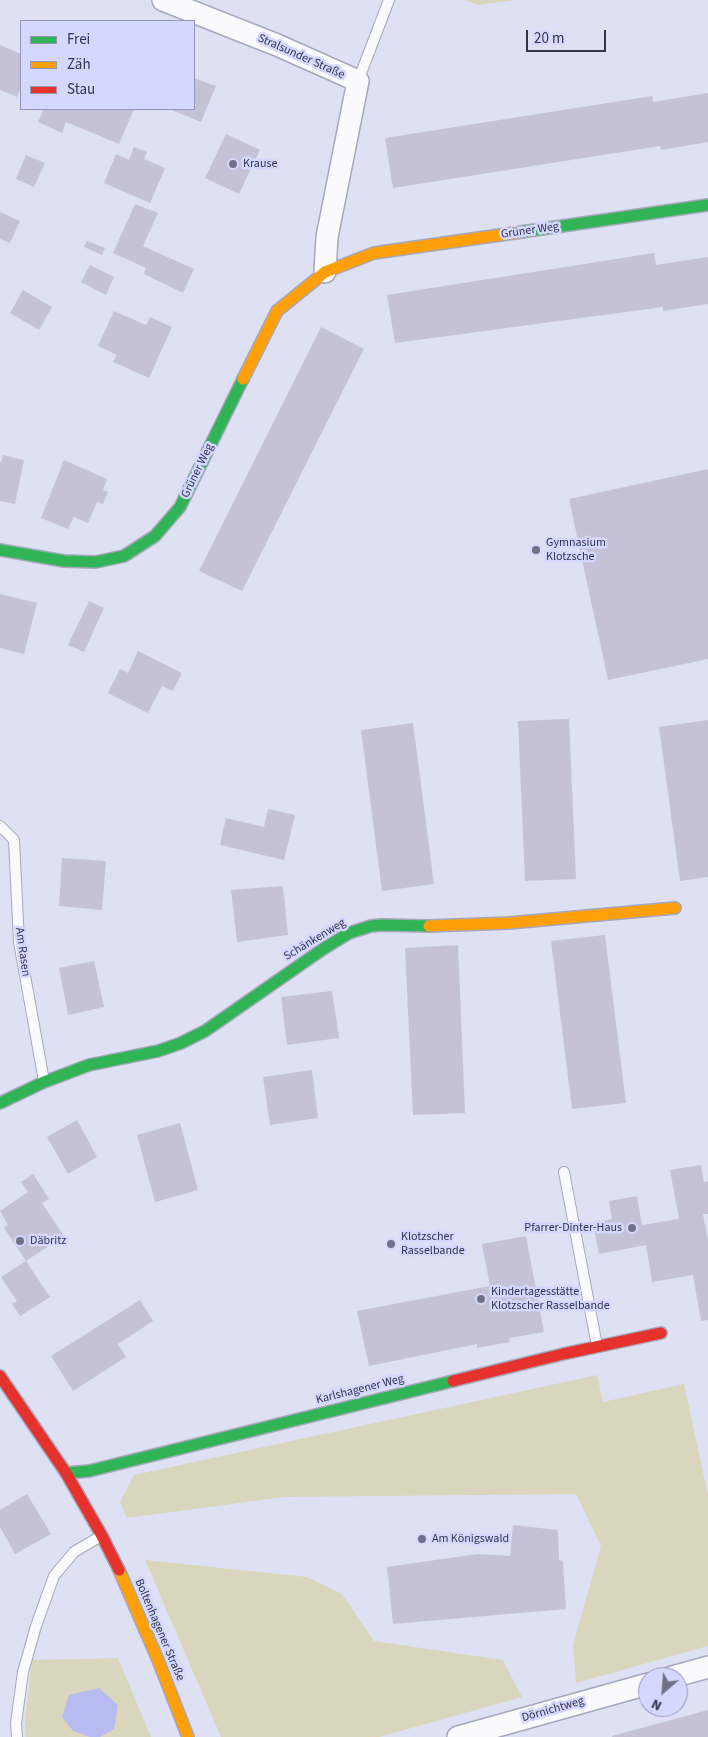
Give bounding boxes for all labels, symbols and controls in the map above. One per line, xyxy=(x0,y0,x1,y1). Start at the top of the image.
legend xyxy=(20,20,195,110)
scale bar xyxy=(528,20,608,52)
text: 20 m xyxy=(534,28,564,49)
text: Frei xyxy=(67,29,90,50)
street label: Stralsunder Straße xyxy=(255,31,347,83)
text: Zäh xyxy=(67,54,91,75)
text: Stau xyxy=(67,79,95,100)
place label: Krause xyxy=(243,157,277,171)
marker: Krause xyxy=(227,158,239,170)
street label: Grüner Weg xyxy=(500,220,560,242)
street label: Grüner Weg xyxy=(179,442,217,500)
place label: Gymnasium Klotzsche xyxy=(546,536,606,564)
marker: Gymnasium Klotzsche xyxy=(530,544,542,556)
street label: Schänkenweg xyxy=(281,916,349,964)
street label: Am Rasen xyxy=(11,927,33,977)
place label: Pfarrer-Dinter-Haus xyxy=(524,1221,622,1235)
marker: Pfarrer-Dinter-Haus xyxy=(626,1222,638,1234)
place label: Klotzscher Rasselbande xyxy=(401,1230,465,1258)
place label: Däbritz xyxy=(30,1234,66,1248)
marker: Däbritz xyxy=(14,1235,26,1247)
marker: Klotzscher Rasselbande xyxy=(385,1238,397,1250)
place label: Kindertagesstätte Klotzscher Rasselbande xyxy=(491,1285,610,1313)
marker: Kindertagesstätte Klotzscher Rasselbande xyxy=(475,1293,487,1305)
street label: Karlshagener Weg xyxy=(315,1372,405,1408)
place label: Am Königswald xyxy=(432,1532,509,1546)
marker: Am Königswald xyxy=(416,1533,428,1545)
street label: Boltenhagener Straße xyxy=(131,1577,187,1683)
north arrow xyxy=(638,1667,688,1717)
text: N xyxy=(648,1693,665,1715)
street label: Dörnichtweg xyxy=(520,1694,586,1726)

